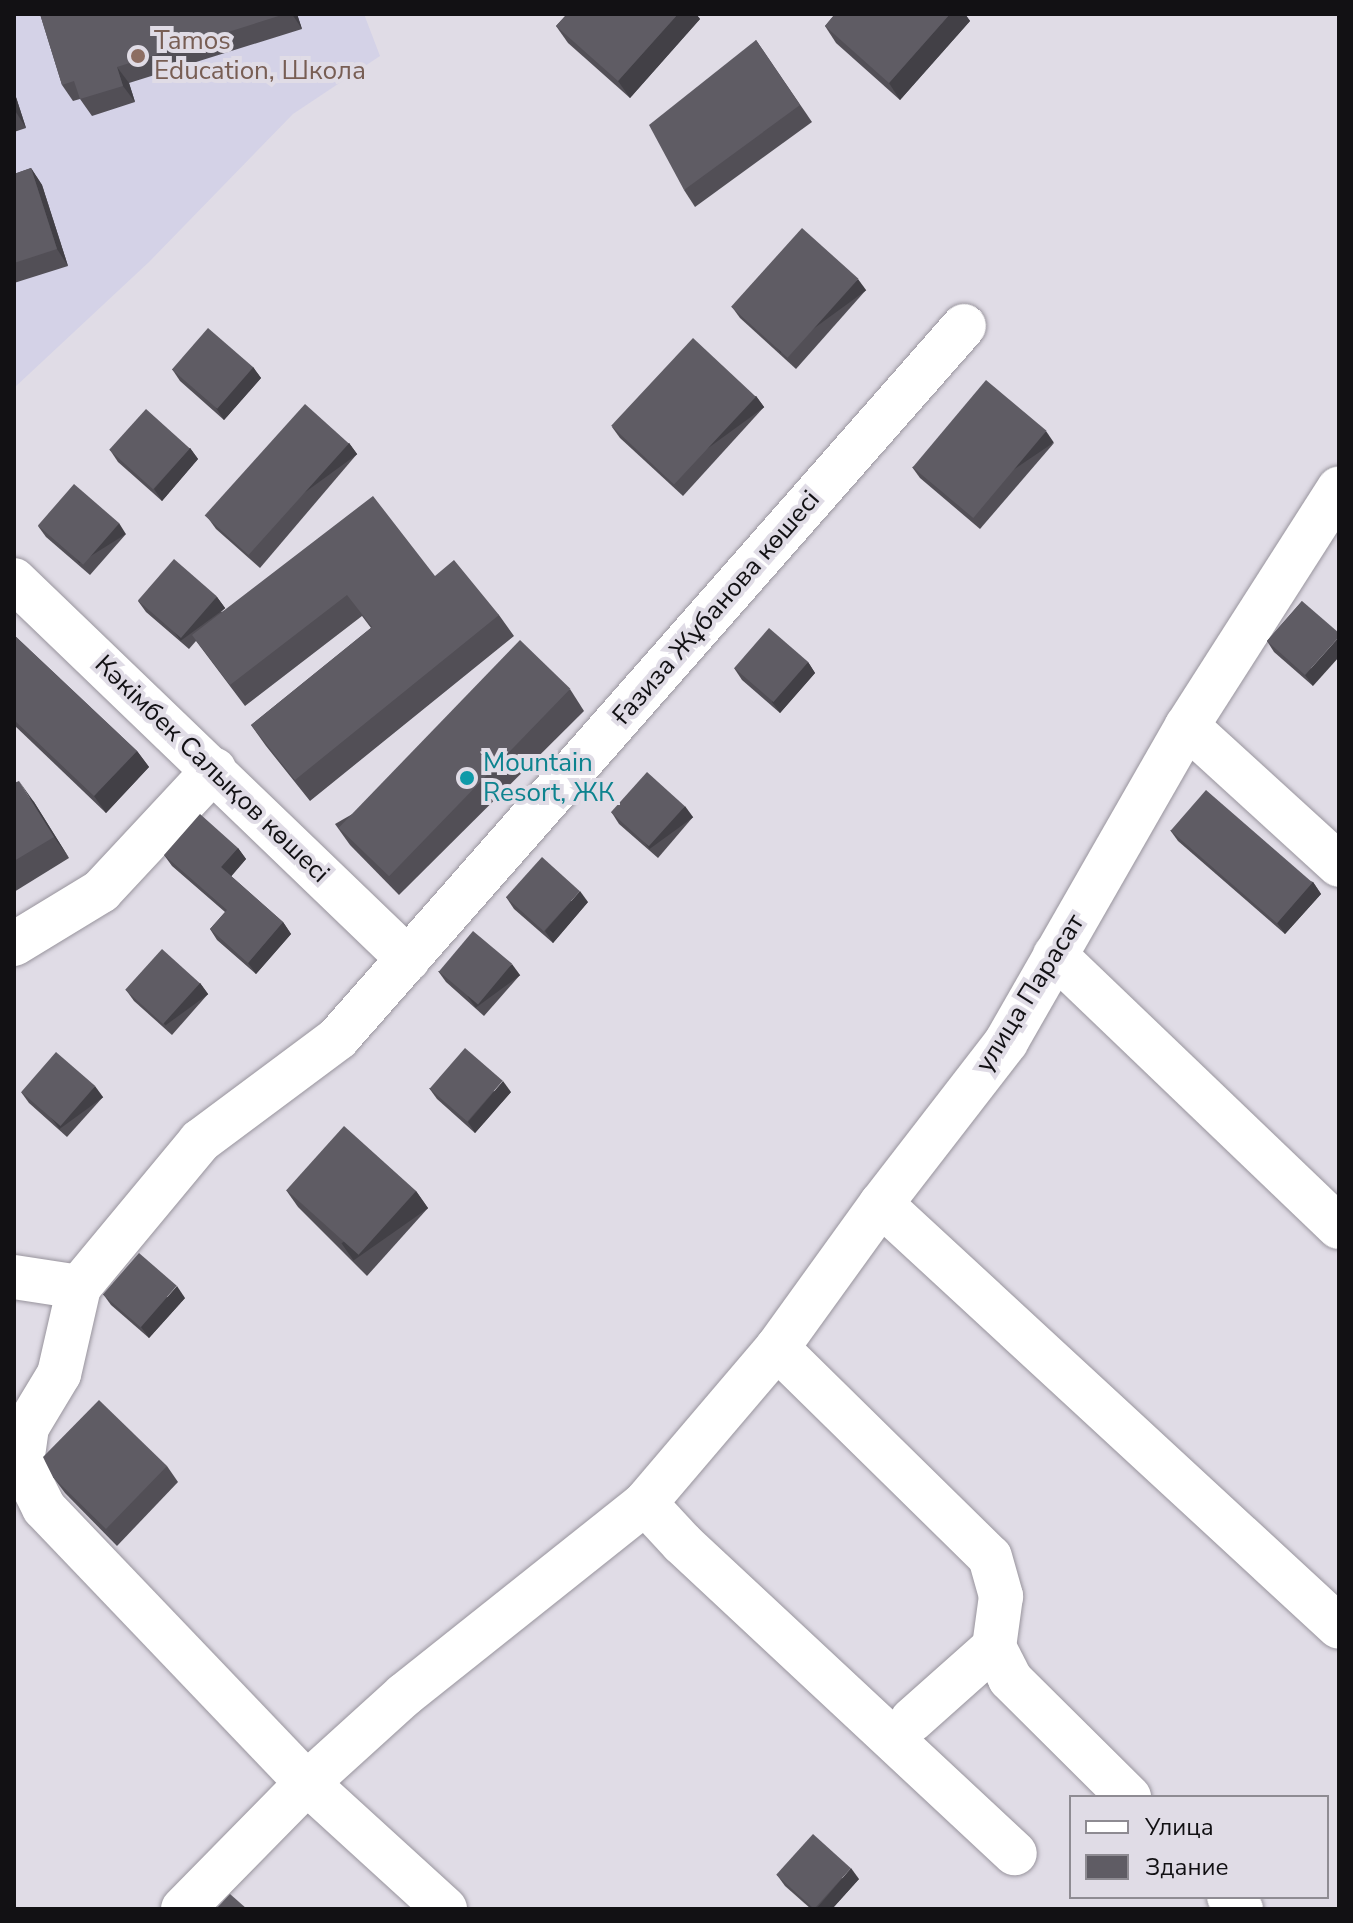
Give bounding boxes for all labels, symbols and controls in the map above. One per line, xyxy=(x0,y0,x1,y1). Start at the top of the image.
place label: Tamos Education, Школа xyxy=(154,25,366,86)
marker: Tamos Education, Школа xyxy=(129,47,147,65)
street label: Ғазиза Жұбанова көшесі xyxy=(606,484,826,732)
street label: Кәкімбек Салықов көшесі xyxy=(88,649,336,889)
place label: Mountain Resort, ЖК xyxy=(483,747,615,808)
marker: Mountain Resort, ЖК xyxy=(458,769,476,787)
street label: улица Парасат xyxy=(969,908,1091,1078)
legend xyxy=(1069,1795,1329,1899)
text: Улица xyxy=(1145,1811,1214,1843)
text: Здание xyxy=(1145,1851,1229,1883)

